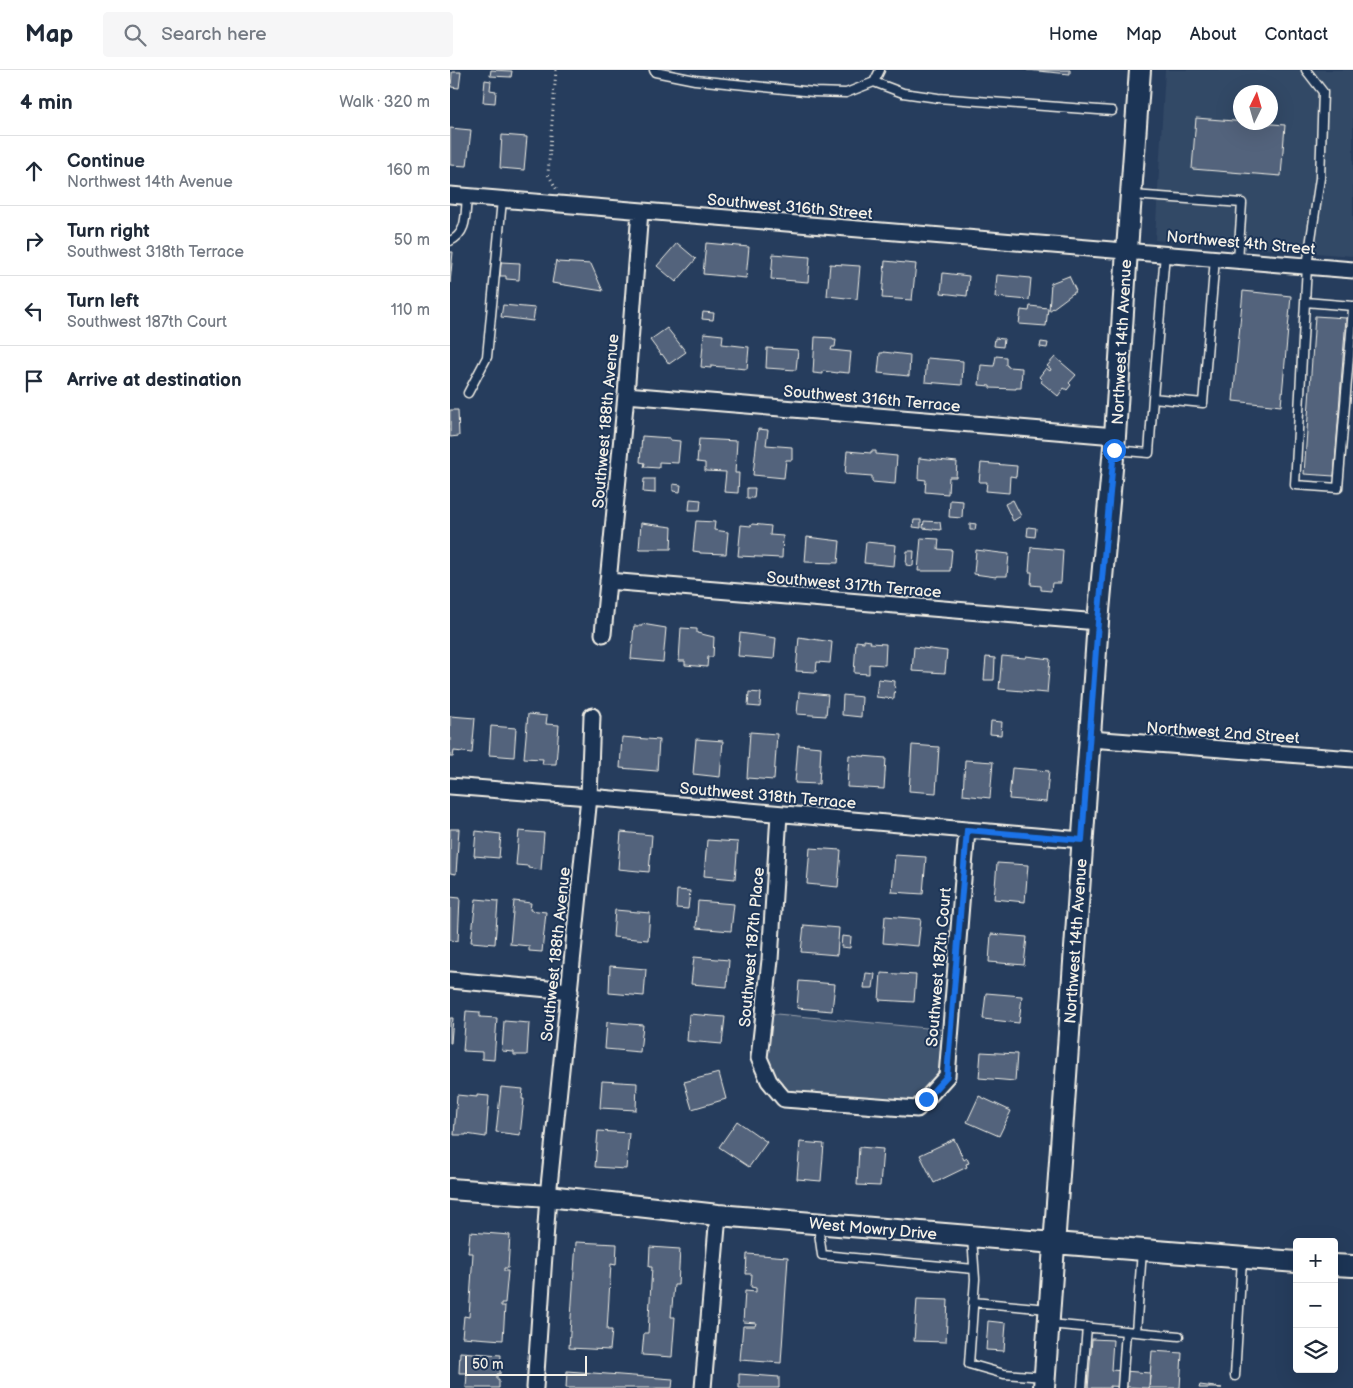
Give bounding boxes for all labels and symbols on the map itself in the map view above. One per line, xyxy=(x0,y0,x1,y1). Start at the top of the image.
north arrow xyxy=(1233,85,1278,130)
street label: Southwest 316th Street xyxy=(706,191,873,224)
street label: Northwest 4th Street xyxy=(1166,228,1316,259)
street label: Northwest 14th Avenue xyxy=(1109,258,1136,425)
street label: Southwest 188th Avenue xyxy=(589,333,624,509)
street label: Southwest 316th Terrace xyxy=(783,382,962,417)
route start xyxy=(1103,439,1126,462)
street label: Southwest 317th Terrace xyxy=(766,568,943,603)
street label: Northwest 2nd Street xyxy=(1146,719,1300,748)
street label: Southwest 318th Terrace xyxy=(679,779,857,814)
street label: Northwest 14th Avenue xyxy=(1061,857,1092,1024)
street label: Southwest 188th Avenue xyxy=(538,866,575,1042)
street label: Southwest 187th Place xyxy=(736,866,769,1028)
street label: Southwest 187th Court xyxy=(923,887,956,1048)
route end xyxy=(915,1088,938,1111)
street label: West Mowry Drive xyxy=(808,1214,938,1245)
scale bar xyxy=(465,1353,588,1376)

